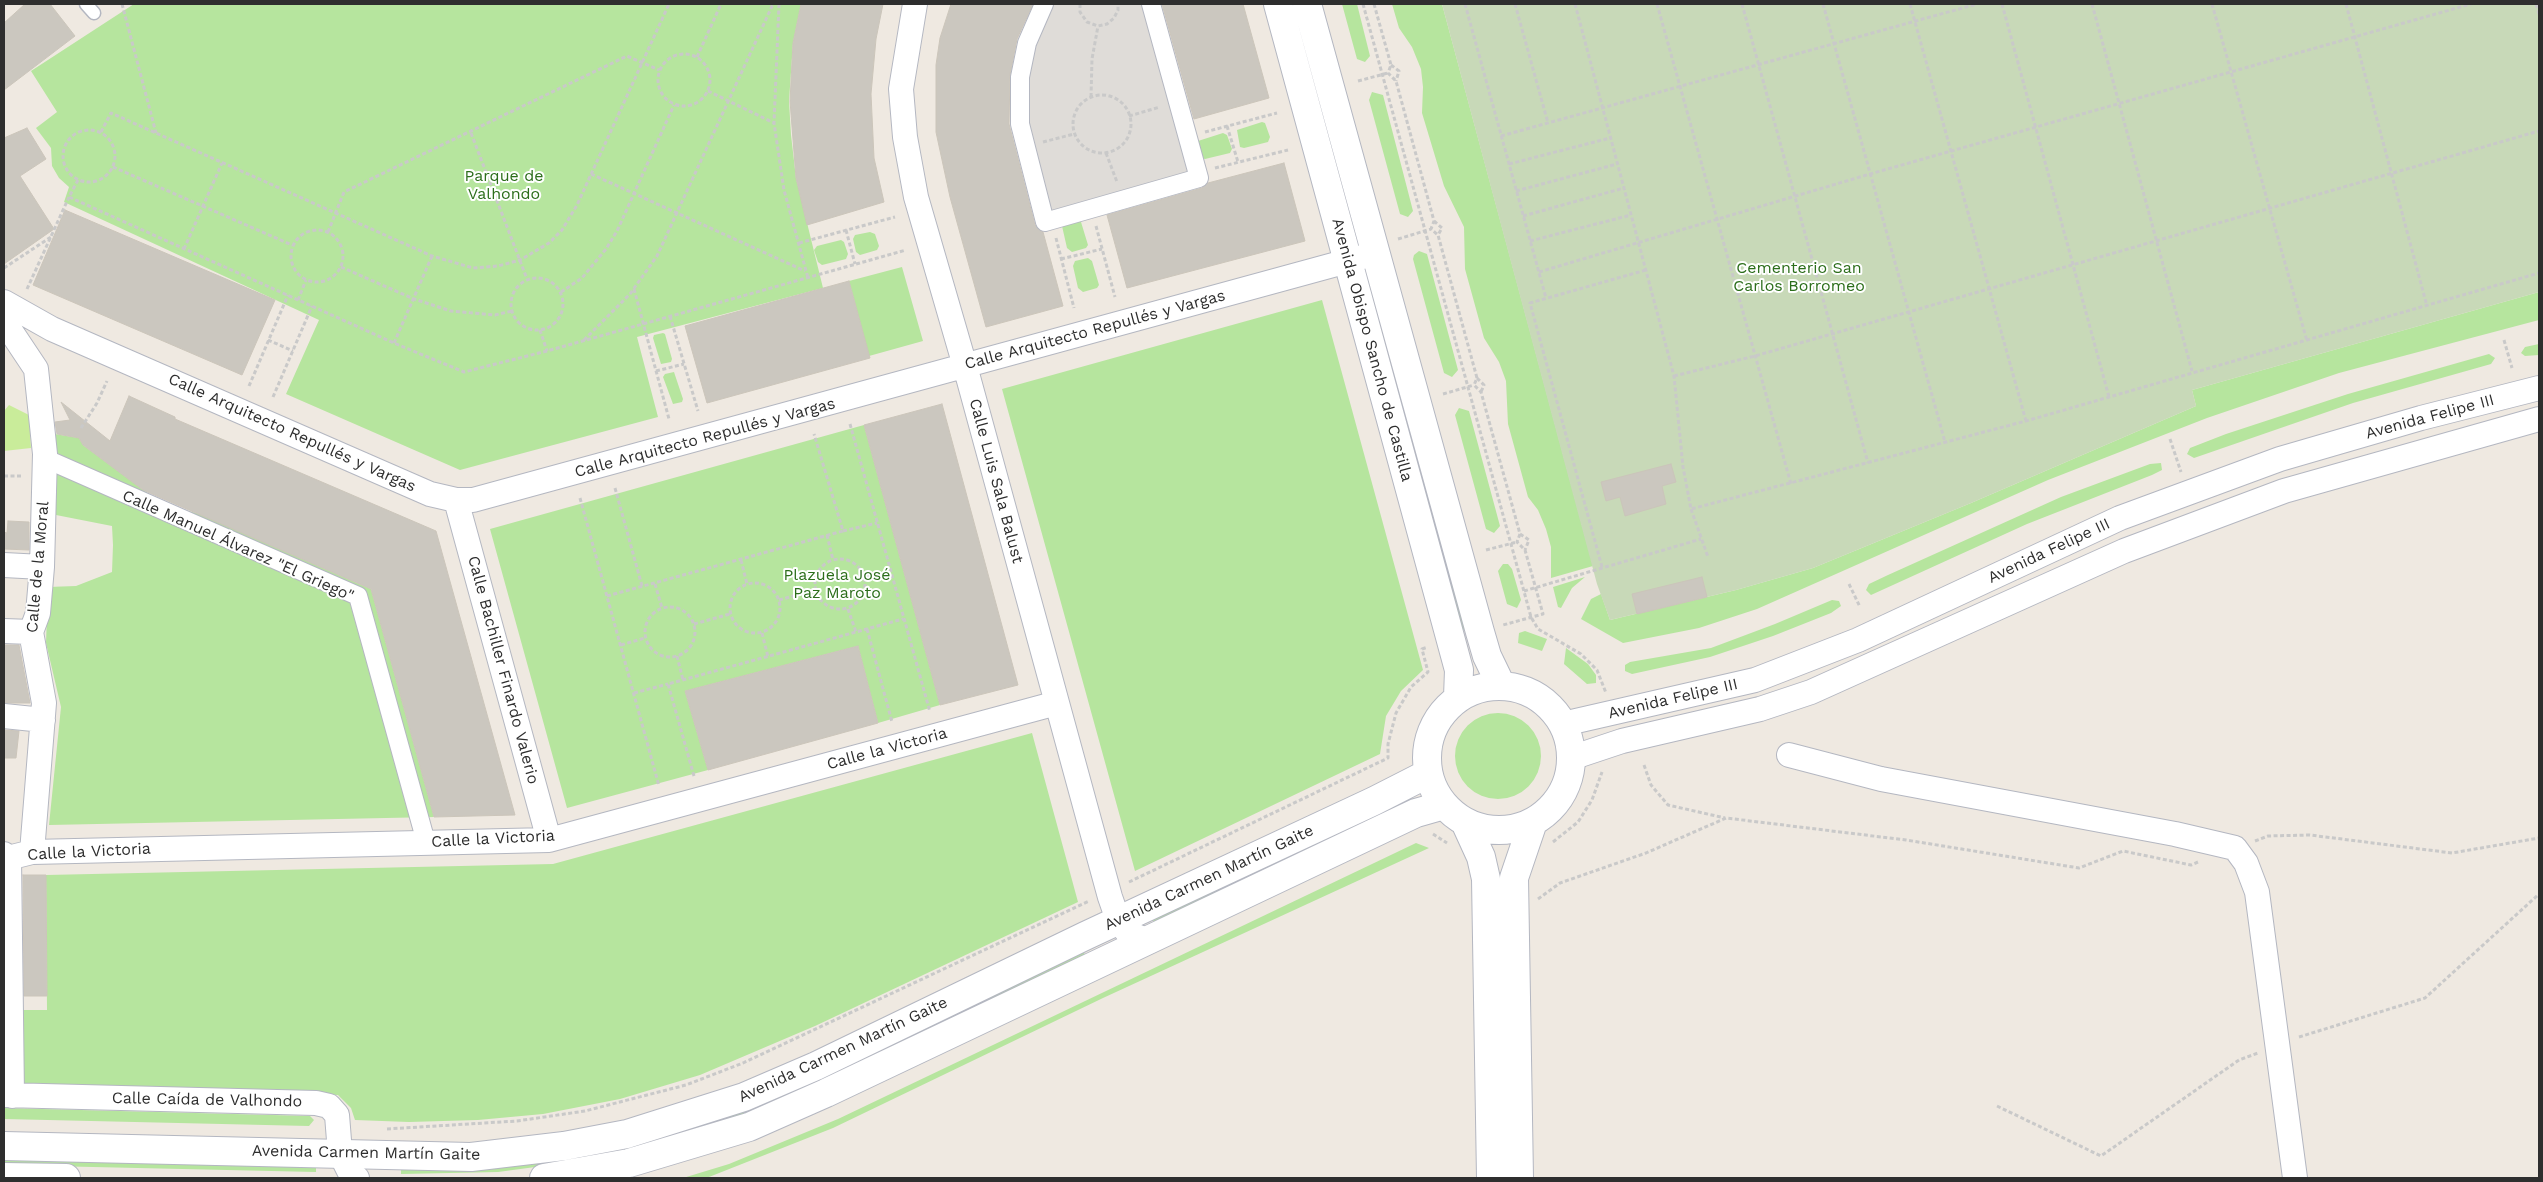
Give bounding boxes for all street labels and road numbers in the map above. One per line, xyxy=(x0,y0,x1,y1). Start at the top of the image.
street label: Avenida Obispo Sancho de Castilla xyxy=(1328,216,1416,484)
street label: Calle Arquitecto Repullés y Vargas xyxy=(963,286,1227,374)
street label: Calle Arquitecto Repullés y Vargas xyxy=(165,370,419,496)
street label: Avenida Felipe III xyxy=(2364,391,2496,443)
street label: Calle Arquitecto Repullés y Vargas xyxy=(573,394,837,482)
street label: Calle Luis Sala Balust xyxy=(965,396,1027,566)
street label: Calle Manuel Álvarez "El Griego" xyxy=(119,486,357,606)
street label: Calle de la Moral xyxy=(23,500,53,634)
street label: Avenida Felipe III xyxy=(1985,514,2113,588)
street label: Calle Bachiller Finardo Valerio xyxy=(463,554,543,786)
street label: Avenida Felipe III xyxy=(1606,675,1740,723)
street label: Calle la Victoria xyxy=(825,724,949,774)
street label: Avenida Carmen Martín Gaite xyxy=(1101,821,1317,935)
street label: Calle la Victoria xyxy=(431,826,555,852)
street label: Calle la Victoria xyxy=(27,839,151,865)
street label: Avenida Carmen Martín Gaite xyxy=(735,993,951,1107)
street label: Calle Caída de Valhondo xyxy=(112,1089,302,1111)
street label: Avenida Carmen Martín Gaite xyxy=(252,1141,480,1165)

